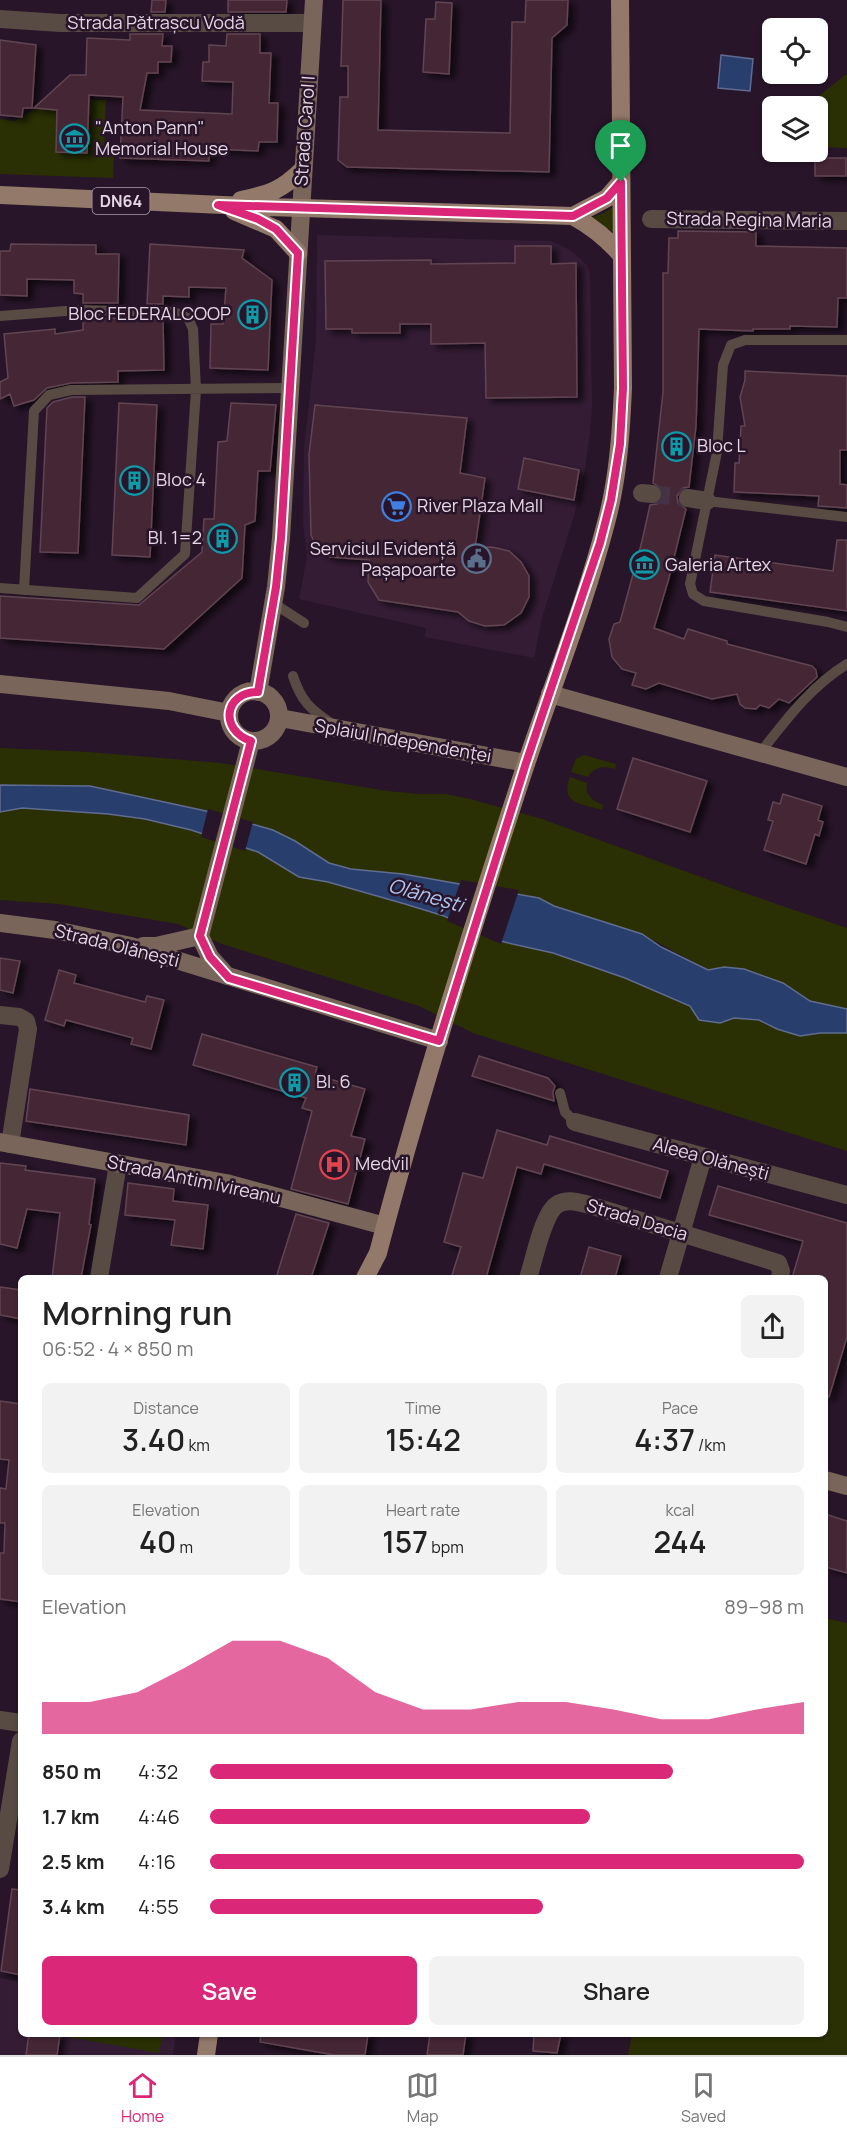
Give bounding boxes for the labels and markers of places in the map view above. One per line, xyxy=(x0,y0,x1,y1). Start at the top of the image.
place label: "Anton Pann" Memorial House xyxy=(95,115,228,160)
pin xyxy=(595,120,646,182)
museum icon: "Anton Pann" Memorial House xyxy=(58,122,90,154)
building icon: Bloc FEDERALCOOP xyxy=(236,298,268,330)
place label: Bloc FEDERALCOOP xyxy=(68,301,231,325)
building icon: Bloc L xyxy=(660,430,692,462)
place label: Bloc L xyxy=(697,433,746,457)
building icon: Bloc 4 xyxy=(119,464,151,496)
place label: Bloc 4 xyxy=(156,467,206,491)
supermarket icon: River Plaza Mall xyxy=(380,490,412,522)
place label: River Plaza Mall xyxy=(417,493,543,517)
building icon: Bl. 1=2 xyxy=(207,522,239,554)
place label: Bl. 1=2 xyxy=(148,525,202,549)
place label: Serviciul Evidență Pașapoarte xyxy=(310,536,456,581)
public building icon: Serviciul Evidență Pașapoarte xyxy=(461,543,493,575)
museum icon: Galeria Artex xyxy=(628,549,660,581)
place label: Galeria Artex xyxy=(665,552,772,576)
building icon: Bl. 6 xyxy=(279,1066,311,1098)
place label: Bl. 6 xyxy=(316,1069,351,1093)
hospital icon: Medvil xyxy=(318,1148,350,1180)
place label: Medvil xyxy=(355,1151,409,1175)

